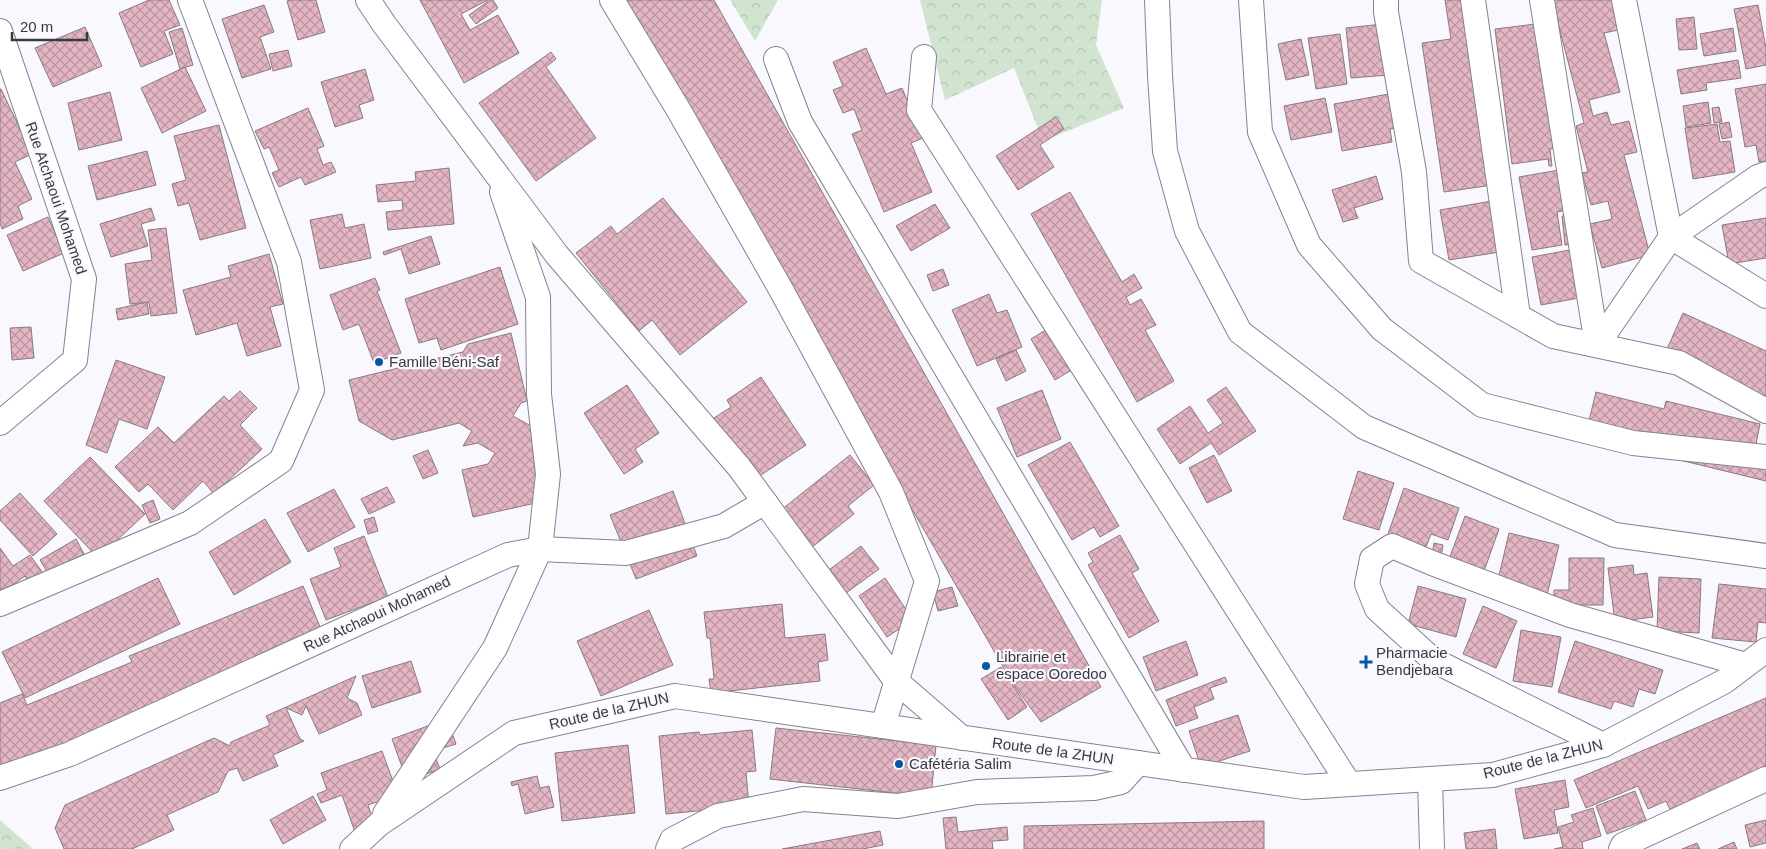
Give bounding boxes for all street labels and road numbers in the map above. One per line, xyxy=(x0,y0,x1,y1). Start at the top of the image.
street label: Rue Atchaoui Mohamed xyxy=(22,119,91,276)
street label: Rue Atchaoui Mohamed xyxy=(301,572,453,655)
street label: Route de la ZHUN xyxy=(547,688,671,733)
street label: Route de la ZHUN xyxy=(991,734,1115,767)
street label: Route de la ZHUN xyxy=(1481,735,1604,782)

